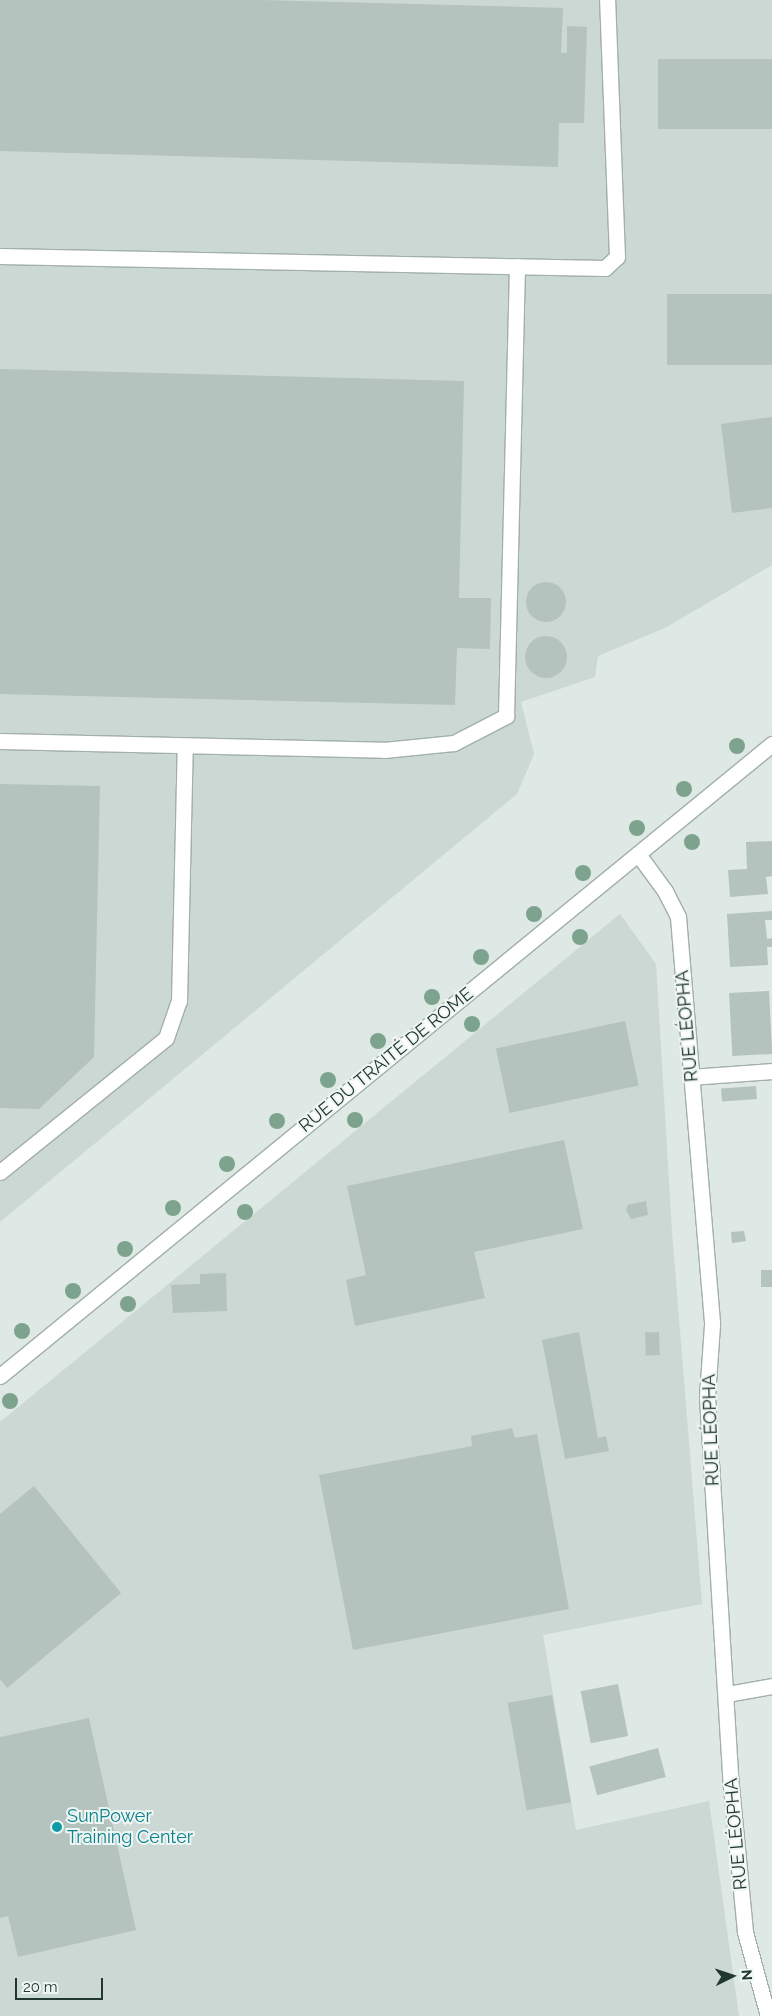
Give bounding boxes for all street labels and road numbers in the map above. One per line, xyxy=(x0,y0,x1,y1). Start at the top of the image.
street label: RUE LÉOPHA xyxy=(671,969,703,1083)
street label: RUE DU TRAITÉ DE ROME xyxy=(294,983,478,1137)
street label: RUE LÉOPHA xyxy=(698,1374,724,1486)
street label: RUE LÉOPHA xyxy=(720,1777,752,1891)

